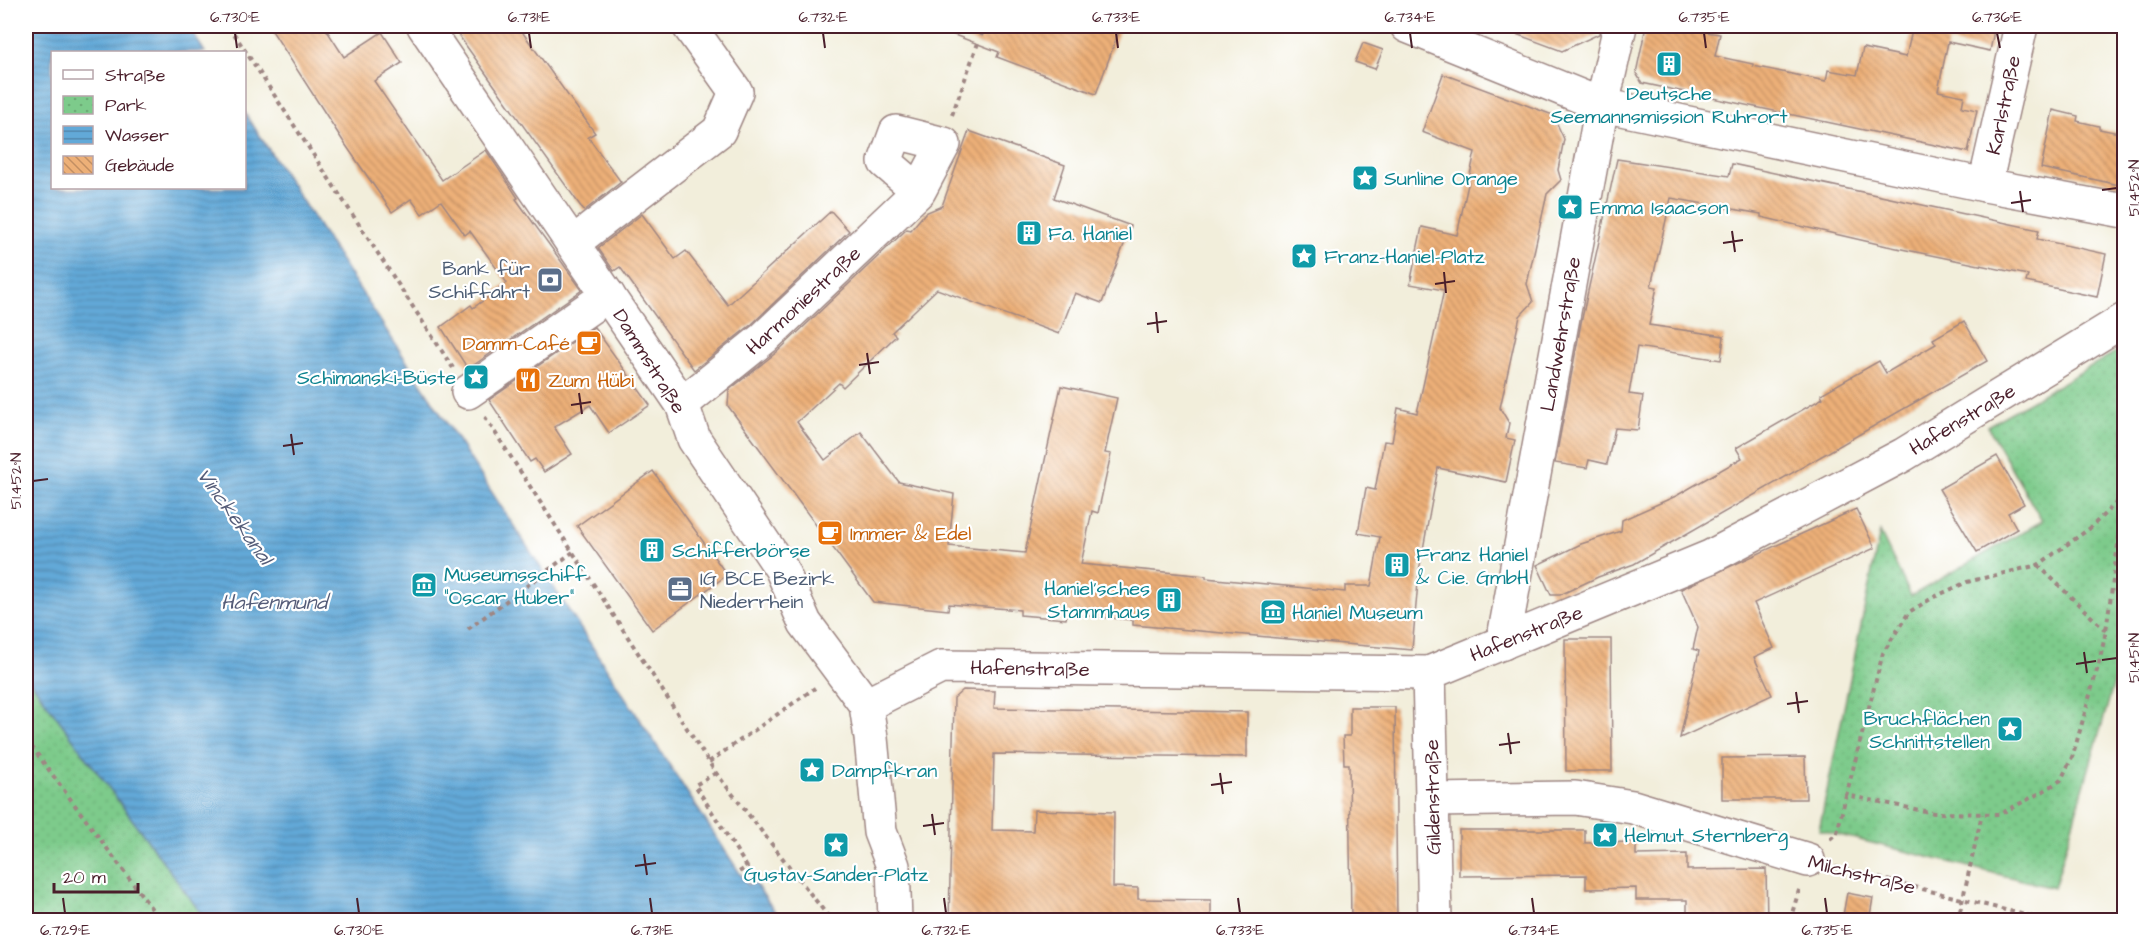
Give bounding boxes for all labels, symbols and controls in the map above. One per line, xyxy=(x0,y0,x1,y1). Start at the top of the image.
text: 6.730°E xyxy=(210,7,260,28)
text: 6.731°E xyxy=(508,7,550,28)
text: 6.732°E xyxy=(798,7,848,28)
text: 6.733°E xyxy=(1092,7,1140,28)
text: 6.734°E xyxy=(1385,7,1435,28)
text: 6.735°E xyxy=(1678,7,1730,28)
text: 6.736°E xyxy=(1972,7,2022,28)
building icon: Deutsche Seemannsmission Ruhrort xyxy=(1654,49,1684,79)
legend xyxy=(51,51,246,189)
street label: Karlstraße xyxy=(1980,53,2028,157)
text: Straße xyxy=(105,63,166,88)
place label: Deutsche Seemannsmission Ruhrort xyxy=(1551,80,1787,131)
text: Park xyxy=(105,93,147,118)
text: Wasser xyxy=(105,123,169,148)
text: Gebäude xyxy=(105,153,175,178)
text: 51.452°N xyxy=(2124,160,2145,216)
place icon: Sunline Orange xyxy=(1350,163,1380,193)
place label: Sunline Orange xyxy=(1384,165,1518,194)
place icon: Emma Isaacson xyxy=(1555,192,1585,222)
place label: Emma Isaacson xyxy=(1590,194,1729,222)
building icon: Fa. Haniel xyxy=(1014,218,1044,248)
place label: Fa. Haniel xyxy=(1048,220,1132,248)
street label: Harmoniestraße xyxy=(740,240,868,362)
place icon: Franz-Haniel-Platz xyxy=(1289,241,1319,271)
place label: Franz-Haniel-Platz xyxy=(1324,243,1485,271)
street label: Landwehrstraße xyxy=(1534,254,1588,414)
place label: Bank für Schiffahrt xyxy=(429,255,530,306)
bank icon: Bank für Schiffahrt xyxy=(535,265,565,295)
street label: Dammstraße xyxy=(606,304,693,419)
cafe icon: Damm-Café xyxy=(574,328,604,358)
place label: Damm-Café xyxy=(462,330,570,358)
place icon: Schimanski-Büste xyxy=(461,362,491,392)
place label: Schimanski-Büste xyxy=(297,364,456,392)
restaurant icon: Zum Hübi xyxy=(513,365,543,395)
place label: Zum Hübi xyxy=(548,367,634,395)
street label: Hafenstraße xyxy=(1904,377,2021,463)
text: 51.452°N xyxy=(6,453,27,509)
water label: Vinckekanal xyxy=(190,462,281,572)
cafe icon: Immer & Edel xyxy=(815,518,845,548)
place label: Immer & Edel xyxy=(850,520,971,548)
building icon: Schifferbörse xyxy=(637,535,667,565)
place label: Schifferbörse xyxy=(672,537,811,565)
place label: Franz Haniel & Cie. GmbH xyxy=(1416,541,1529,592)
building icon: Franz Haniel & Cie. GmbH xyxy=(1382,550,1412,580)
place label: Museumsschiff "Oscar Huber" xyxy=(444,561,587,612)
place label: IG BCE Bezirk Niederrhein xyxy=(700,565,834,616)
museum icon: Museumsschiff "Oscar Huber" xyxy=(409,570,439,600)
office icon: IG BCE Bezirk Niederrhein xyxy=(665,574,695,604)
place label: Haniel’sches Stammhaus xyxy=(1044,575,1150,626)
building icon: Haniel’sches Stammhaus xyxy=(1154,585,1184,615)
water label: Hafenmund xyxy=(221,588,331,617)
museum icon: Haniel Museum xyxy=(1258,597,1288,627)
place label: Haniel Museum xyxy=(1292,599,1423,627)
street label: Hafenstraße xyxy=(1466,599,1587,669)
text: 51.451°N xyxy=(2124,633,2145,683)
street label: Hafenstraße xyxy=(970,654,1090,684)
place label: Bruchflächen Schnittstellen xyxy=(1863,705,1990,756)
place icon: Bruchflächen Schnittstellen xyxy=(1995,714,2025,744)
street label: Gildenstraße xyxy=(1418,739,1448,855)
place icon: Dampfkran xyxy=(797,755,827,785)
place label: Dampfkran xyxy=(832,757,937,785)
place icon: Helmut Sternberg xyxy=(1590,820,1620,850)
place label: Helmut Sternberg xyxy=(1624,822,1788,851)
place icon: Gustav-Sander-Platz xyxy=(821,830,851,860)
street label: Milchstraße xyxy=(1805,848,1919,902)
scale bar xyxy=(54,856,138,894)
place label: Gustav-Sander-Platz xyxy=(744,861,928,889)
text: 20 m xyxy=(63,865,106,890)
text: 6.729°E xyxy=(40,920,90,941)
text: 6.730°E xyxy=(334,920,384,941)
text: 6.731°E xyxy=(631,920,673,941)
text: 6.732°E xyxy=(921,920,971,941)
text: 6.733°E xyxy=(1216,920,1264,941)
text: 6.734°E xyxy=(1509,920,1559,941)
text: 6.735°E xyxy=(1801,920,1853,941)

